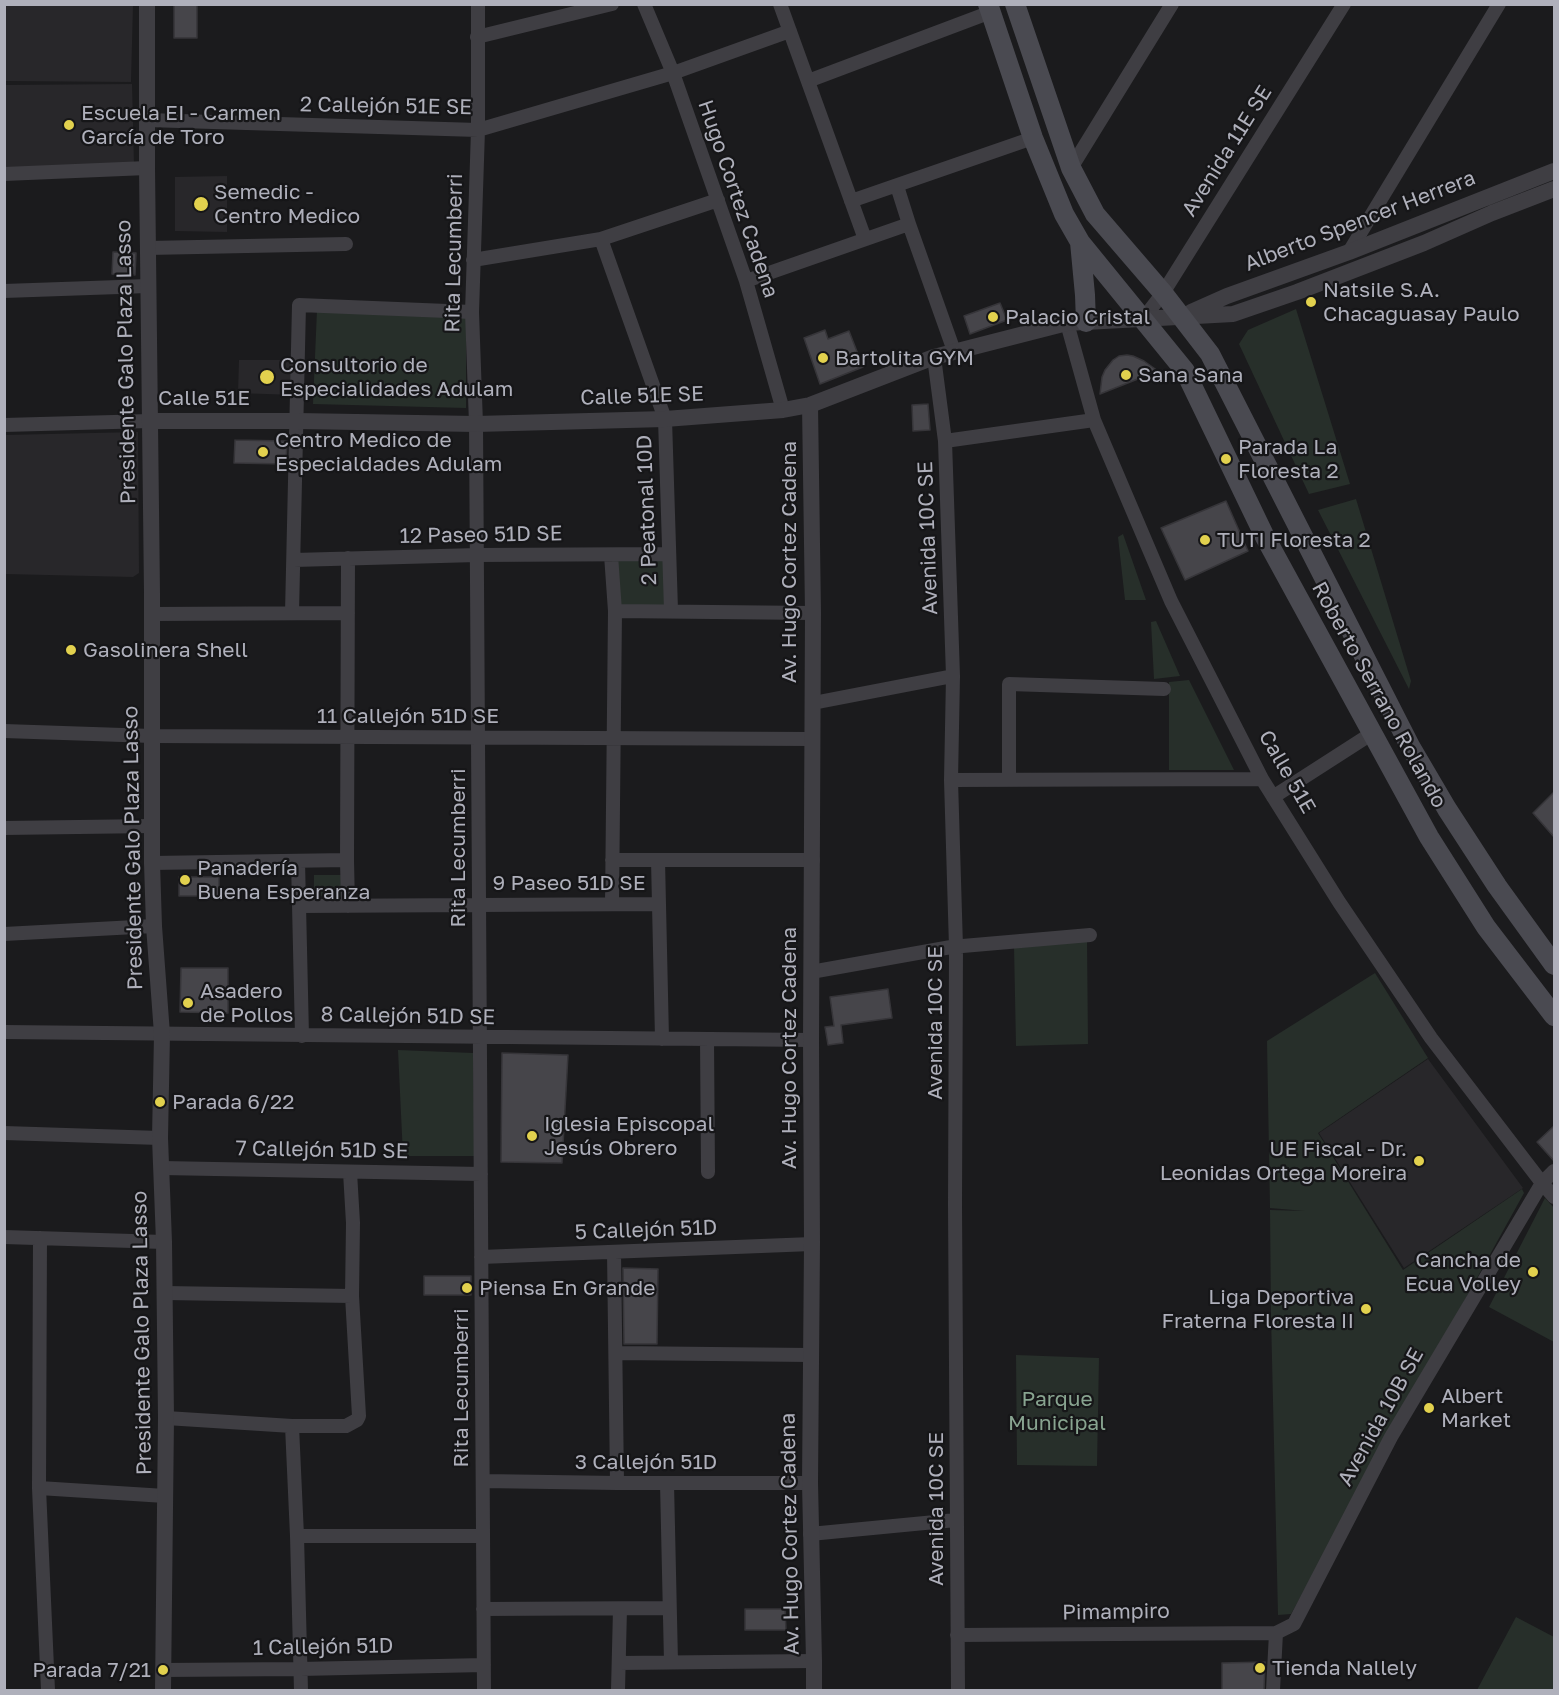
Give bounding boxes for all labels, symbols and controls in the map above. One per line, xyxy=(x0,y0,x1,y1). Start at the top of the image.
street label: Avenida 11E SE xyxy=(1177,81,1277,221)
street label: 2 Callejón 51E SE xyxy=(300,92,472,120)
street label: Hugo Cortez Cadena xyxy=(692,97,784,301)
place label: Escuela EI - Carmen García de Toro xyxy=(81,100,281,150)
marker: Escuela EI - Carmen García de Toro xyxy=(62,118,76,132)
street label: Alberto Spencer Herrera xyxy=(1241,165,1479,277)
street label: Rita Lecumberri xyxy=(440,173,468,333)
place label: Semedic - Centro Medico xyxy=(214,179,360,229)
marker: Semedic - Centro Medico xyxy=(192,195,210,213)
street label: Presidente Galo Plaza Lasso xyxy=(111,220,141,504)
place label: Natsile S.A. Chacaguasay Paulo xyxy=(1323,277,1520,327)
marker: Natsile S.A. Chacaguasay Paulo xyxy=(1304,295,1318,309)
place label: Palacio Cristal xyxy=(1005,304,1150,330)
marker: Palacio Cristal xyxy=(986,310,1000,324)
place label: Bartolita GYM xyxy=(835,345,974,371)
marker: Bartolita GYM xyxy=(816,351,830,365)
place label: Consultorio de Especialidades Adulam xyxy=(280,352,513,402)
place label: Sana Sana xyxy=(1138,362,1243,388)
marker: Consultorio de Especialidades Adulam xyxy=(258,368,276,386)
marker: Sana Sana xyxy=(1119,368,1133,382)
street label: Calle 51E SE xyxy=(580,381,704,411)
street label: Calle 51E xyxy=(158,385,250,411)
place label: Centro Medico de Especialdades Adulam xyxy=(275,427,502,477)
street label: 2 Peatonal 10D xyxy=(632,434,662,586)
place label: Parada La Floresta 2 xyxy=(1238,434,1339,484)
street label: Av. Hugo Cortez Cadena xyxy=(776,441,802,683)
marker: Centro Medico de Especialdades Adulam xyxy=(256,445,270,459)
marker: Parada La Floresta 2 xyxy=(1219,452,1233,466)
street label: Avenida 10C SE xyxy=(913,461,943,615)
street label: 12 Paseo 51D SE xyxy=(399,521,563,549)
place label: TUTI Floresta 2 xyxy=(1217,527,1371,553)
marker: TUTI Floresta 2 xyxy=(1198,533,1212,547)
street label: Roberto Serrano Rolando xyxy=(1306,577,1452,813)
place label: Gasolinera Shell xyxy=(83,637,248,663)
marker: Gasolinera Shell xyxy=(64,643,78,657)
street label: 11 Callejón 51D SE xyxy=(317,703,499,729)
street label: Presidente Galo Plaza Lasso xyxy=(118,706,148,990)
street label: Calle 51E xyxy=(1253,726,1321,818)
street label: Rita Lecumberri xyxy=(445,768,471,928)
place label: Panadería Buena Esperanza xyxy=(197,855,370,905)
street label: 9 Paseo 51D SE xyxy=(492,870,646,896)
marker: Panadería Buena Esperanza xyxy=(178,873,192,887)
street label: Av. Hugo Cortez Cadena xyxy=(776,927,802,1169)
street label: Avenida 10C SE xyxy=(922,946,948,1100)
place label: Asadero de Pollos xyxy=(200,978,293,1028)
marker: Asadero de Pollos xyxy=(181,996,195,1010)
street label: 8 Callejón 51D SE xyxy=(321,1002,495,1030)
place label: Parada 6/22 xyxy=(172,1089,294,1115)
marker: Parada 6/22 xyxy=(153,1095,167,1109)
place label: Iglesia Episcopal Jesús Obrero xyxy=(544,1111,714,1161)
marker: Iglesia Episcopal Jesús Obrero xyxy=(525,1129,539,1143)
street label: 7 Callejón 51D SE xyxy=(235,1136,409,1164)
place label: UE Fiscal - Dr. Leonidas Ortega Moreira xyxy=(1160,1136,1407,1186)
marker: UE Fiscal - Dr. Leonidas Ortega Moreira xyxy=(1412,1154,1426,1168)
street label: Presidente Galo Plaza Lasso xyxy=(127,1191,157,1475)
street label: 5 Callejón 51D xyxy=(574,1215,718,1245)
place label: Cancha de Ecua Volley xyxy=(1405,1247,1521,1297)
marker: Cancha de Ecua Volley xyxy=(1526,1265,1540,1279)
place label: Piensa En Grande xyxy=(479,1275,655,1301)
marker: Piensa En Grande xyxy=(460,1281,474,1295)
place label: Liga Deportiva Fraterna Floresta II xyxy=(1161,1284,1354,1334)
marker: Liga Deportiva Fraterna Floresta II xyxy=(1359,1302,1373,1316)
street label: Rita Lecumberri xyxy=(448,1308,474,1468)
street label: Avenida 10B SE xyxy=(1333,1344,1429,1490)
place label: Albert Market xyxy=(1441,1383,1511,1433)
park label: Parque Municipal xyxy=(1008,1386,1106,1436)
marker: Albert Market xyxy=(1422,1401,1436,1415)
street label: Av. Hugo Cortez Cadena xyxy=(775,1413,805,1655)
street label: Avenida 10C SE xyxy=(923,1432,949,1586)
street label: 3 Callejón 51D xyxy=(575,1449,717,1475)
street label: Pimampiro xyxy=(1062,1598,1170,1626)
street label: 1 Callejón 51D xyxy=(253,1633,393,1661)
place label: Tienda Nallely xyxy=(1272,1655,1417,1681)
place label: Parada 7/21 xyxy=(32,1657,151,1683)
marker: Tienda Nallely xyxy=(1253,1661,1267,1675)
marker: Parada 7/21 xyxy=(156,1663,170,1677)

